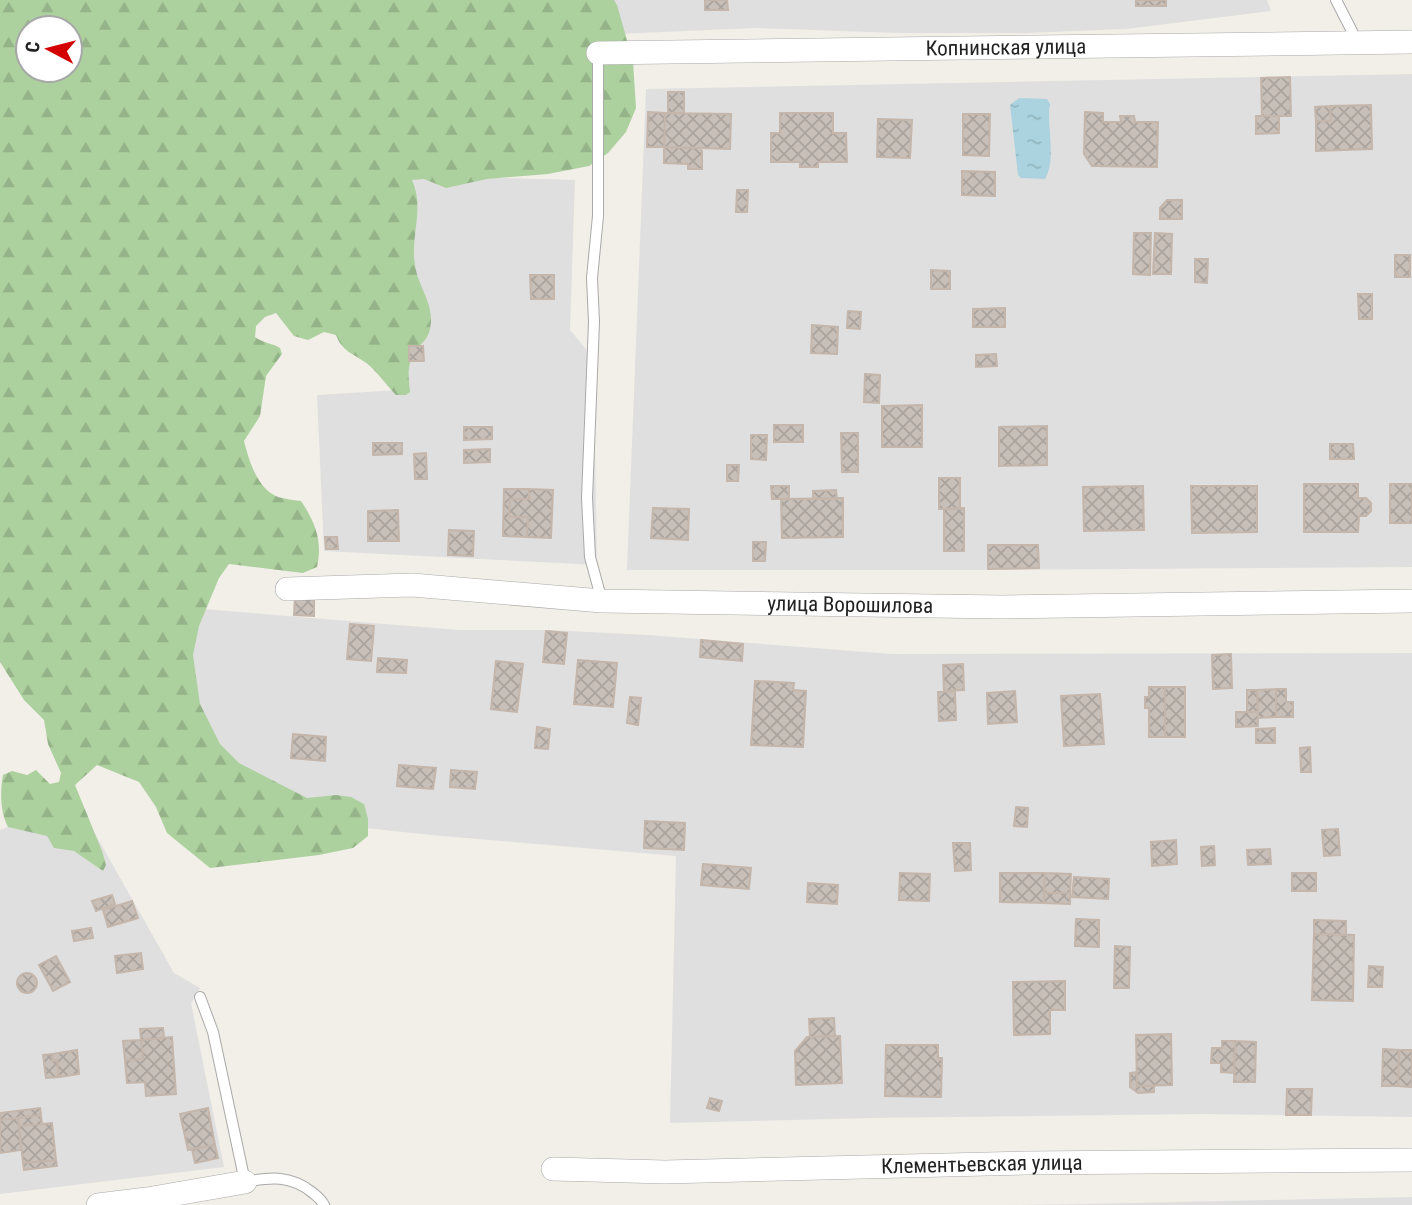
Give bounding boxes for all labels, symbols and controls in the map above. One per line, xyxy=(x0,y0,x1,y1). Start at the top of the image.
north arrow xyxy=(14,14,84,84)
street label: Копнинская улица xyxy=(926,34,1086,61)
text: С xyxy=(21,40,45,54)
street label: улица Ворошилова xyxy=(767,591,933,618)
street label: Клементьевская улица xyxy=(881,1151,1083,1179)

